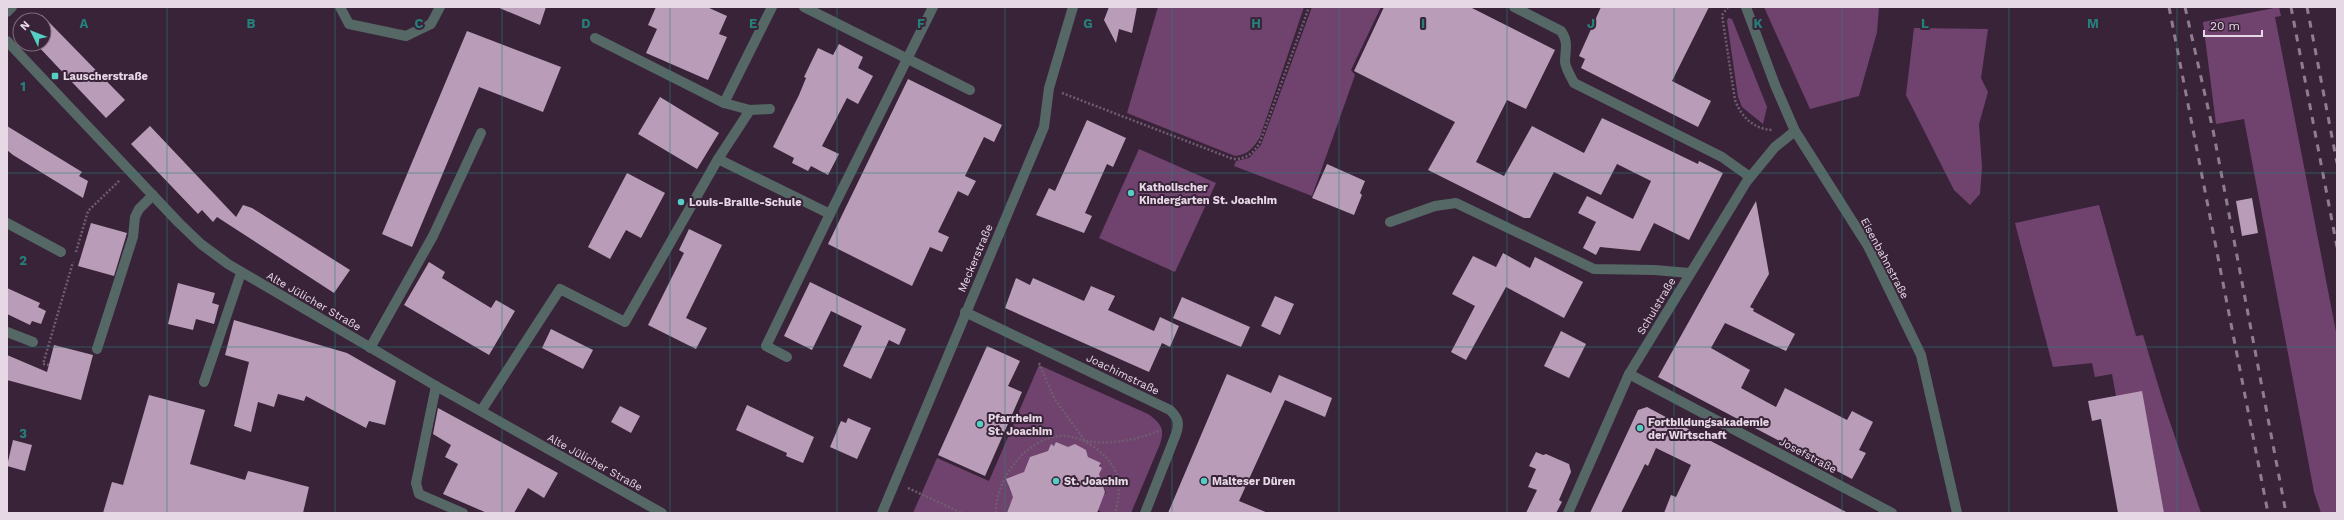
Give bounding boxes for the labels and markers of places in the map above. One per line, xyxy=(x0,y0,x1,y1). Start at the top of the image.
place label: Lauscherstraße xyxy=(63,70,148,83)
marker: Lauscherstraße xyxy=(50,71,60,81)
place label: Katholischer Kindergarten St. Joachim xyxy=(1139,181,1277,207)
marker: Katholischer Kindergarten St. Joachim xyxy=(1126,188,1136,198)
place label: Louis-Braille-Schule xyxy=(689,196,802,209)
marker: Louis-Braille-Schule xyxy=(676,197,686,207)
place label: Pfarrheim St. Joachim xyxy=(988,412,1052,438)
place label: Fortbildungsakademie der Wirtschaft xyxy=(1648,416,1769,442)
marker: Pfarrheim St. Joachim xyxy=(975,419,985,429)
marker: Fortbildungsakademie der Wirtschaft xyxy=(1635,423,1645,433)
place label: St. Joachim xyxy=(1064,475,1128,488)
place label: Malteser Düren xyxy=(1212,475,1296,488)
marker: St. Joachim xyxy=(1051,476,1061,486)
marker: Malteser Düren xyxy=(1199,476,1209,486)

